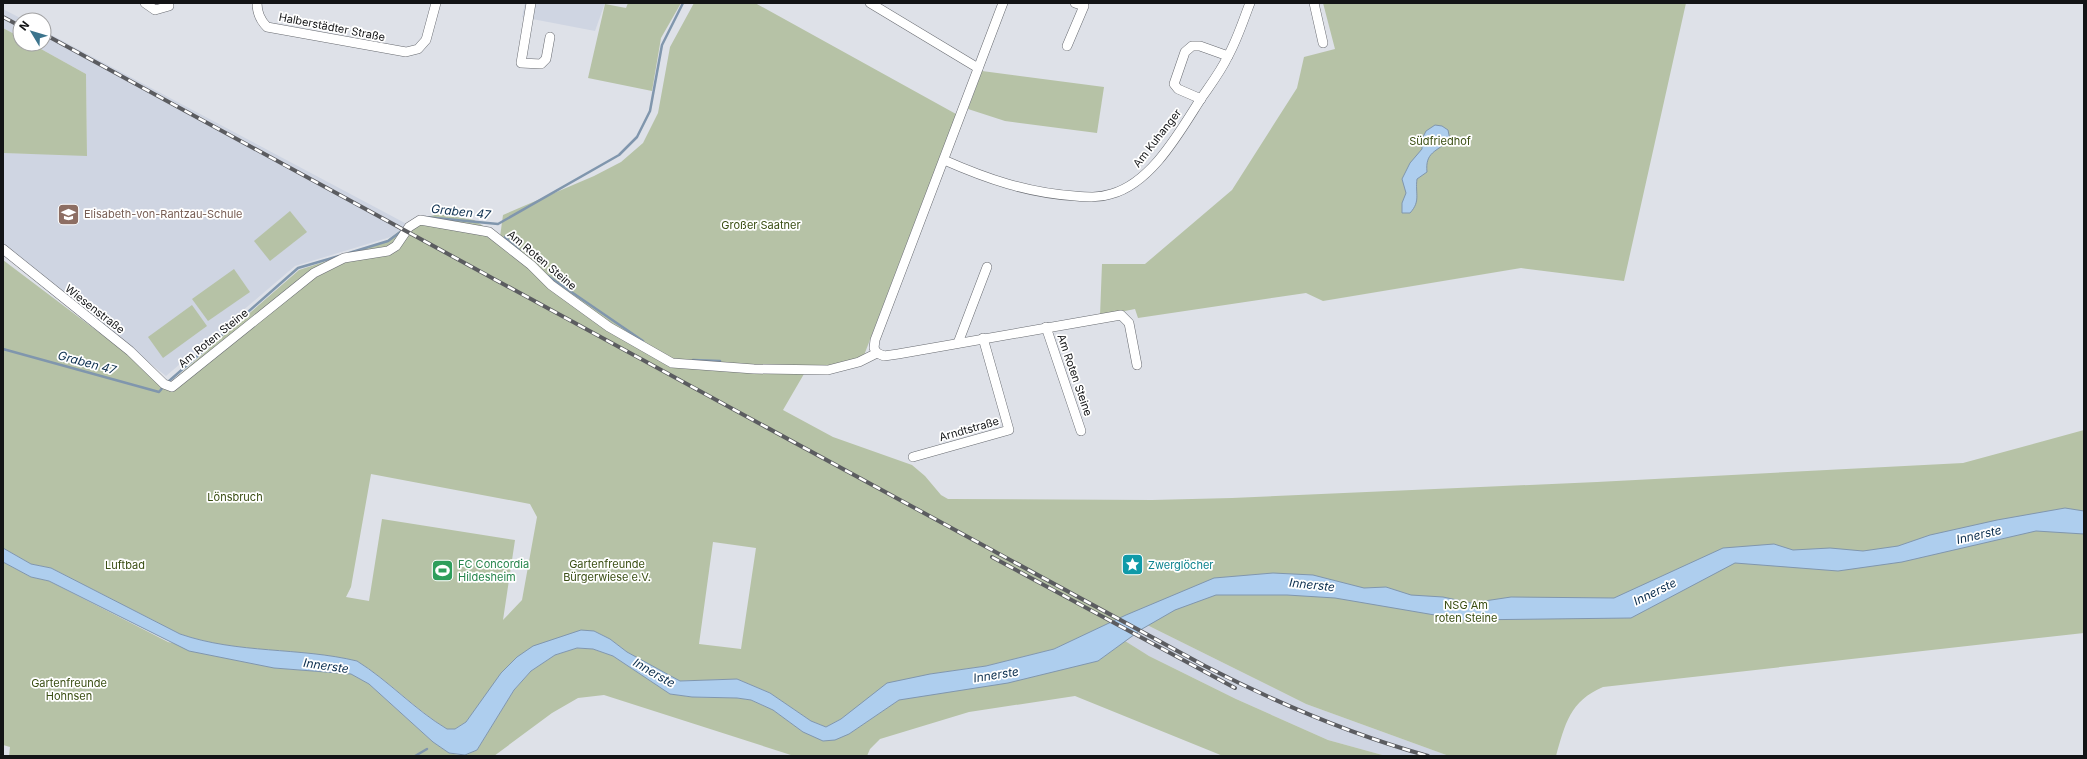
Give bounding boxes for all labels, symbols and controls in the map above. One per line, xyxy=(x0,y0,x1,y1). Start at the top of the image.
street label: Halberstädter Straße xyxy=(278,10,386,44)
north arrow xyxy=(12,12,52,52)
text: N xyxy=(16,18,32,33)
street label: Am Kuhanger xyxy=(1130,106,1184,170)
park label: Südfriedhof xyxy=(1409,134,1471,148)
school or university icon: Elisabeth-von-Rantzau-Schule xyxy=(56,201,82,227)
water label: Graben 47 xyxy=(430,201,493,222)
place label: Elisabeth-von-Rantzau-Schule xyxy=(84,207,242,221)
park label: Großer Saatner xyxy=(721,218,801,232)
street label: Am Roten Steine xyxy=(505,227,579,293)
street label: Wiesenstraße xyxy=(62,281,128,337)
street label: Am Roten Steine xyxy=(175,306,251,370)
street label: Am Roten Steine xyxy=(1054,332,1096,418)
water label: Graben 47 xyxy=(56,348,119,378)
street label: Arndtstraße xyxy=(937,414,1001,444)
park label: Lönsbruch xyxy=(207,490,263,504)
water label: Innerste xyxy=(1955,522,2003,547)
place icon: Zwerglöcher xyxy=(1119,552,1145,578)
sports icon: FC Concordia Hildesheim xyxy=(429,557,455,583)
place label: FC Concordia Hildesheim xyxy=(458,557,529,584)
park label: Gartenfreunde Bürgerwiese e.V. xyxy=(563,557,651,584)
park label: Luftbad xyxy=(105,558,145,572)
place label: Zwerglöcher xyxy=(1148,558,1213,572)
water label: Innerste xyxy=(1288,575,1336,594)
water label: Innerste xyxy=(1631,575,1679,608)
park label: NSG Am roten Steine xyxy=(1435,598,1497,625)
water label: Innerste xyxy=(302,655,350,676)
water label: Innerste xyxy=(631,655,678,691)
water label: Innerste xyxy=(972,663,1020,686)
park label: Gartenfreunde Hohnsen xyxy=(31,676,107,703)

